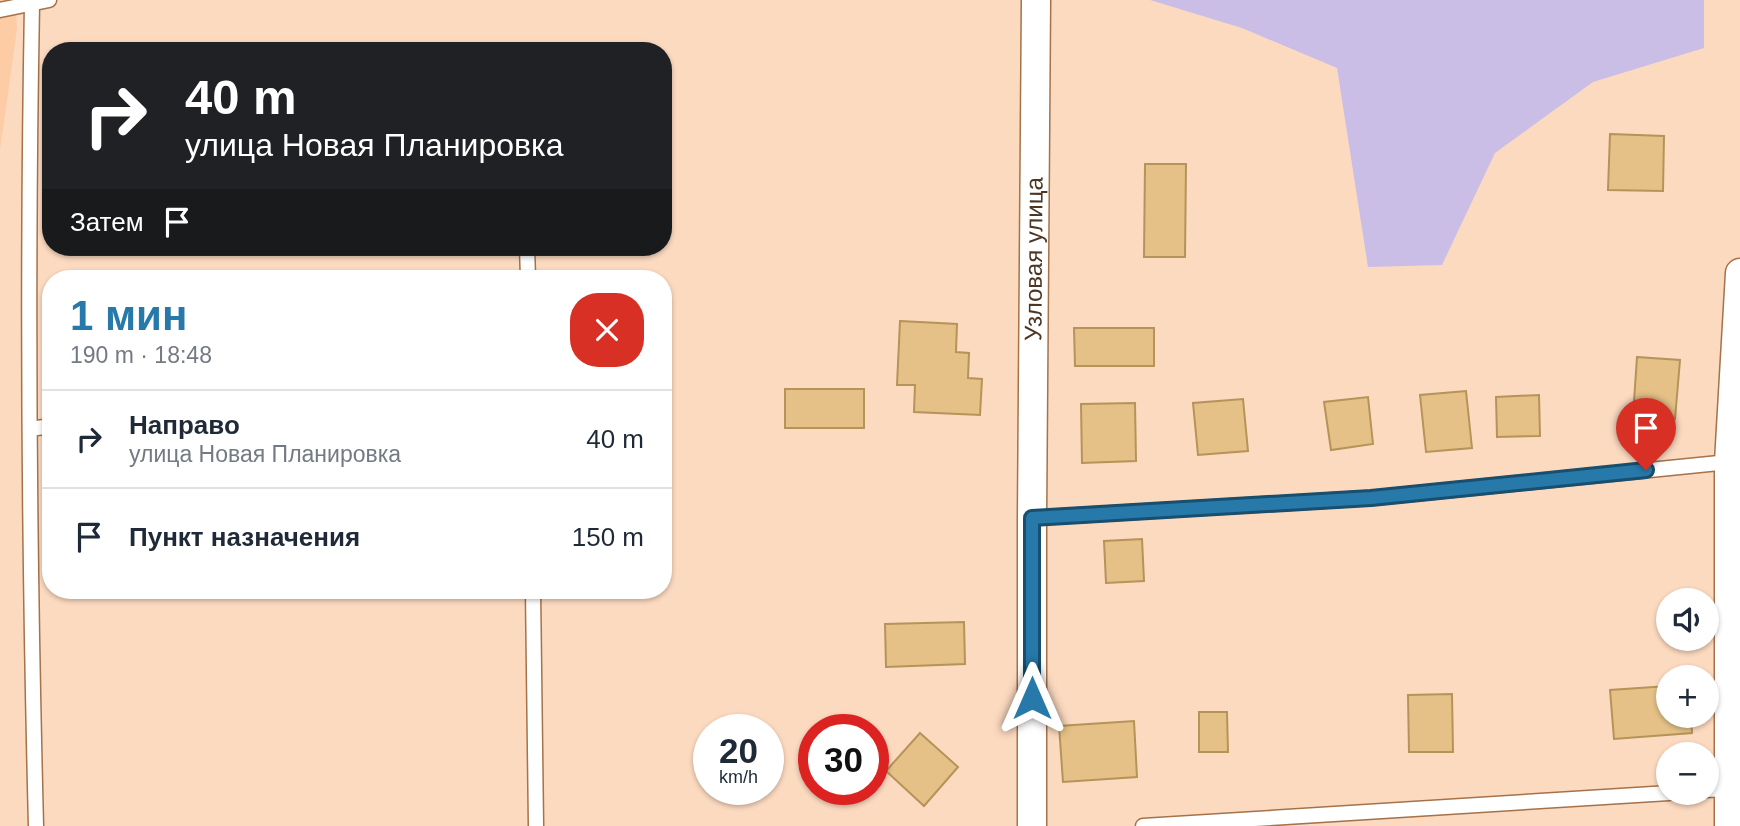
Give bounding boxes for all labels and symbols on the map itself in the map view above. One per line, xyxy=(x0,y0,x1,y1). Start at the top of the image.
street label: Узловая улица xyxy=(1019,176,1048,341)
pin xyxy=(1616,398,1676,470)
position arrow xyxy=(995,661,1069,735)
speed limit sign: 30 xyxy=(798,714,889,805)

